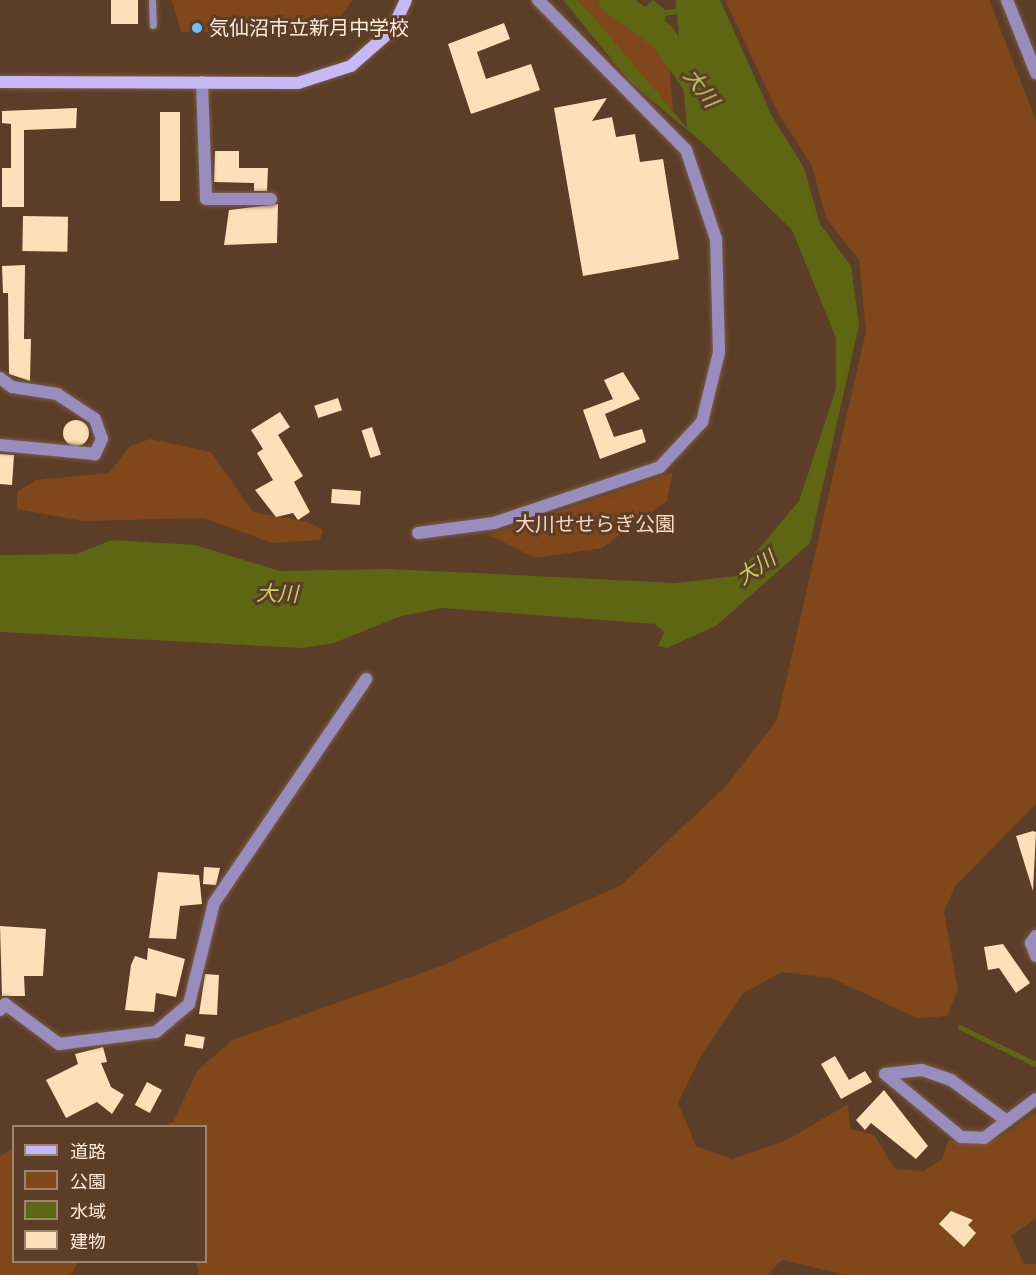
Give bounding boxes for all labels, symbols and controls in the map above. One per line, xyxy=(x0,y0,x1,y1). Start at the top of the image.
place label: 気仙沼市立新月中学校 xyxy=(209,16,409,40)
marker: 気仙沼市立新月中学校 xyxy=(190,21,204,35)
water label: 大川 xyxy=(678,64,724,112)
park label: 大川せせらぎ公園 xyxy=(515,512,675,536)
water label: 大川 xyxy=(732,546,780,590)
water label: 大川 xyxy=(256,581,298,607)
legend xyxy=(12,1125,207,1263)
text: 道路 xyxy=(70,1140,106,1163)
text: 公園 xyxy=(70,1170,106,1193)
text: 水域 xyxy=(70,1200,106,1223)
text: 建物 xyxy=(70,1230,106,1253)

